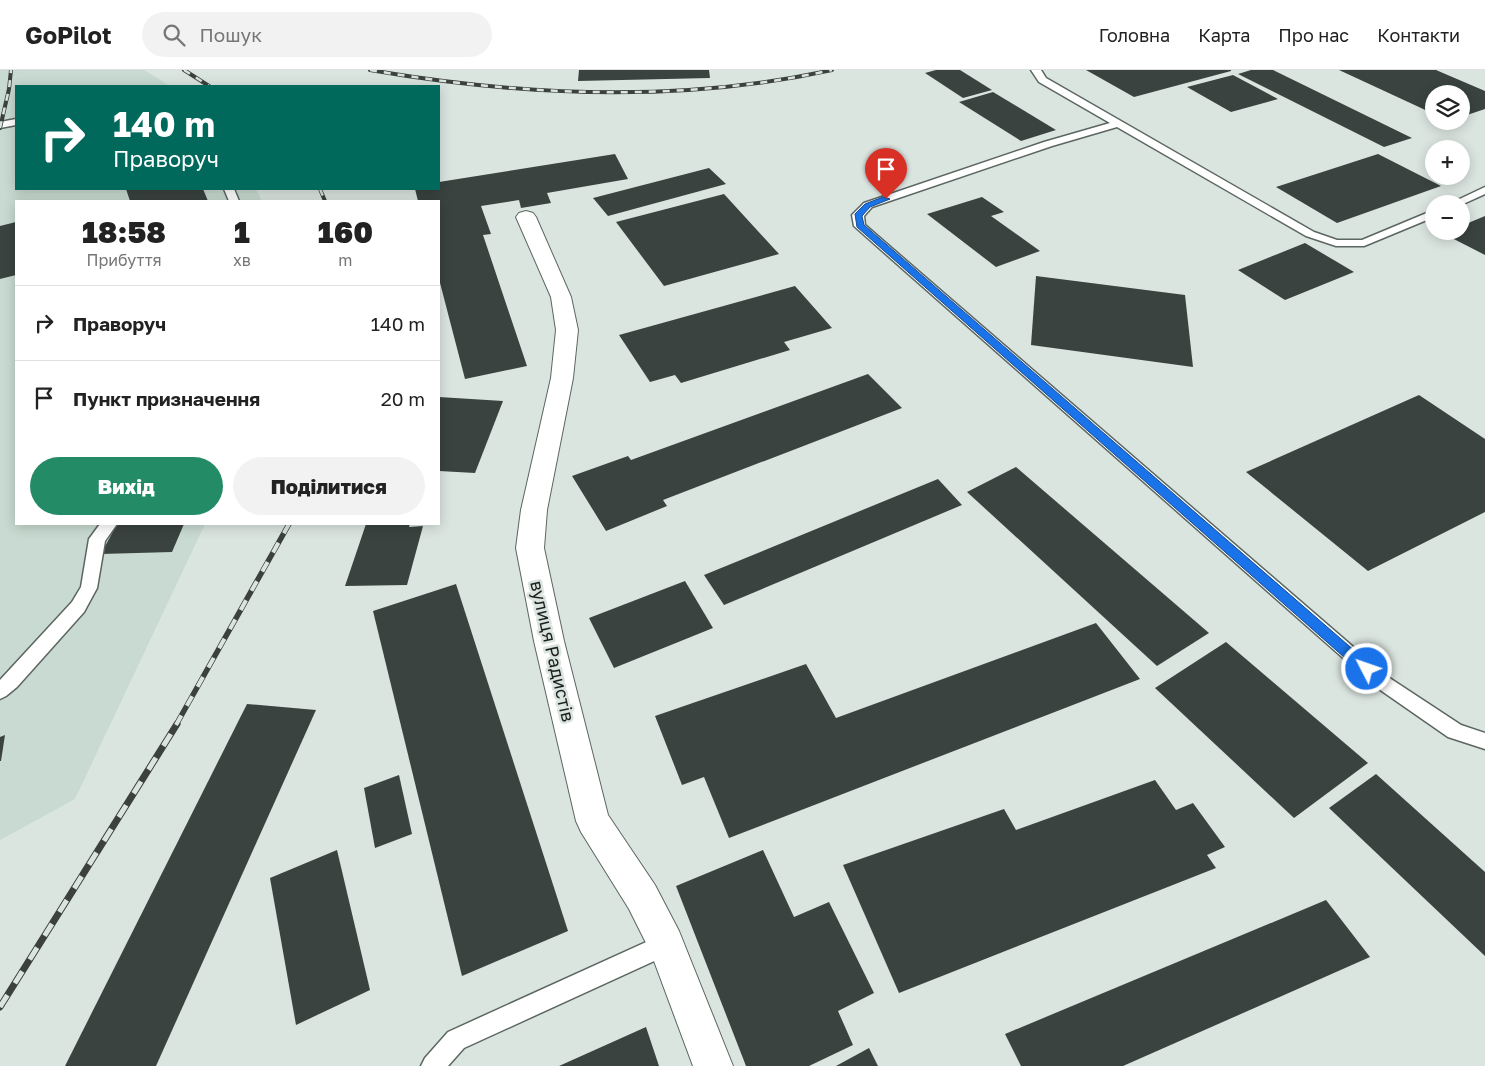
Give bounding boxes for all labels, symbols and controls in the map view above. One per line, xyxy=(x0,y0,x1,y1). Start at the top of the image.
search box xyxy=(142,12,492,57)
text: GoPilot xyxy=(25,20,112,49)
icon: search xyxy=(160,21,188,49)
text: Пошук xyxy=(200,23,262,46)
text: Головна xyxy=(1099,24,1170,46)
text: Карта xyxy=(1198,24,1250,46)
text: Про нас xyxy=(1278,24,1349,46)
text: Контакти xyxy=(1377,24,1460,46)
map controls xyxy=(1425,85,1470,240)
button: layers xyxy=(1425,85,1470,130)
text: 140 m xyxy=(113,103,215,145)
icon: right xyxy=(30,105,95,170)
button: + xyxy=(1425,140,1470,185)
text: Праворуч xyxy=(113,145,219,172)
pin xyxy=(865,148,907,199)
icon: arrive xyxy=(872,155,900,183)
button: − xyxy=(1425,195,1470,240)
text: 18:58 xyxy=(82,214,166,250)
text: 1 xyxy=(234,214,250,250)
text: 160 xyxy=(318,214,373,250)
text: Прибуття xyxy=(86,250,162,270)
text: хв xyxy=(233,250,251,270)
text: m xyxy=(338,250,353,270)
icon: right xyxy=(30,309,58,337)
text: Праворуч xyxy=(73,312,166,335)
text: 140 m xyxy=(371,312,425,335)
icon: arrive xyxy=(30,384,58,412)
text: Пункт призначення xyxy=(73,387,260,410)
text: 20 m xyxy=(381,387,425,410)
button: Вихід xyxy=(30,457,223,515)
button: Поділитися xyxy=(233,457,425,515)
street label: вулиця Радистів xyxy=(526,578,580,724)
position arrow xyxy=(1340,642,1392,694)

